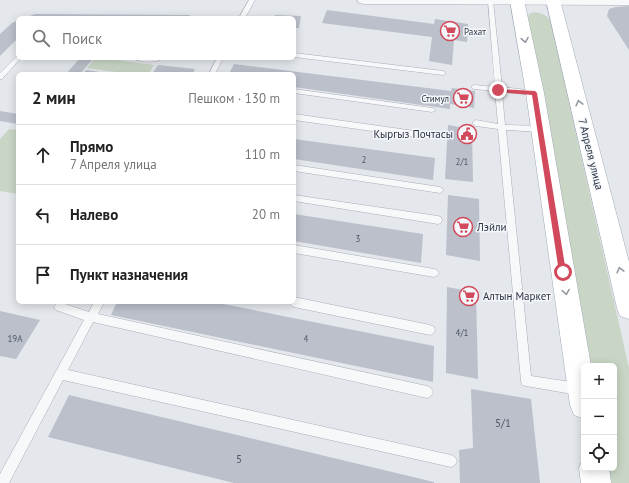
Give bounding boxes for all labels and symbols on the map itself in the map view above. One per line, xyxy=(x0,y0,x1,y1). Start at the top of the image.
supermarket icon: Рахат xyxy=(439,20,461,42)
place label: Рахат xyxy=(464,26,486,37)
one-way arrow xyxy=(520,36,528,43)
route end xyxy=(489,81,507,99)
supermarket icon: Стимул xyxy=(452,87,474,109)
place label: Стимул xyxy=(422,93,449,104)
one-way arrow xyxy=(575,100,584,107)
street label: 7 Апреля улица xyxy=(575,117,607,191)
public building icon: Кыргыз Почтасы xyxy=(456,123,478,145)
place label: Кыргыз Почтасы xyxy=(373,127,453,141)
house number: 2 xyxy=(362,154,367,165)
house number: 2/1 xyxy=(456,156,469,167)
supermarket icon: Лэйли xyxy=(452,216,474,238)
place label: Лэйли xyxy=(476,220,507,234)
house number: 3 xyxy=(356,233,361,244)
route start xyxy=(554,263,572,281)
one-way arrow xyxy=(616,267,624,274)
supermarket icon: Алтын Маркет xyxy=(458,285,480,307)
place label: Алтын Маркет xyxy=(483,289,551,303)
one-way arrow xyxy=(561,289,570,295)
house number: 4/1 xyxy=(456,327,469,338)
house number: 19А xyxy=(7,333,23,344)
house number: 4 xyxy=(304,333,309,344)
house number: 5/1 xyxy=(495,416,511,430)
house number: 5 xyxy=(236,452,242,466)

